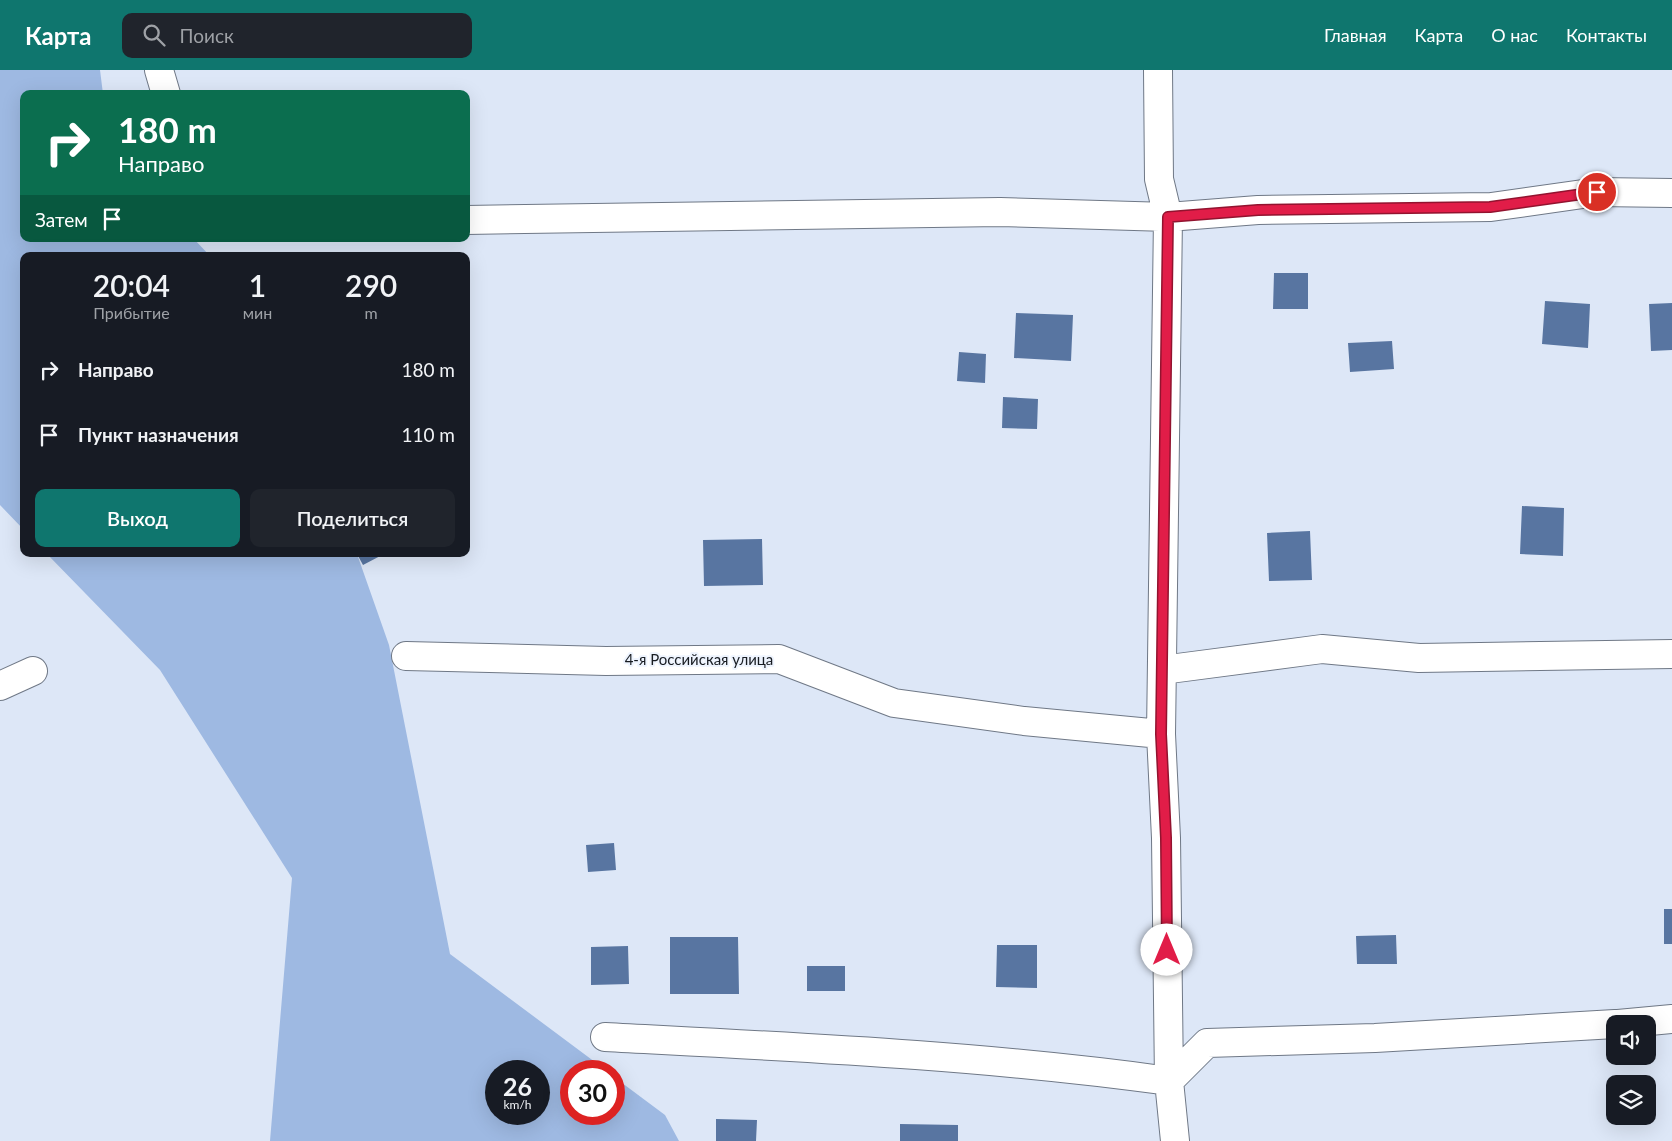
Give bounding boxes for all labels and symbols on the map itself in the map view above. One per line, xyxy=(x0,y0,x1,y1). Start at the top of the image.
pin xyxy=(1576,171,1618,213)
street label: 4-я Российская улица xyxy=(625,650,773,668)
position arrow xyxy=(1140,923,1192,975)
speed limit sign: 30 xyxy=(560,1060,625,1125)

